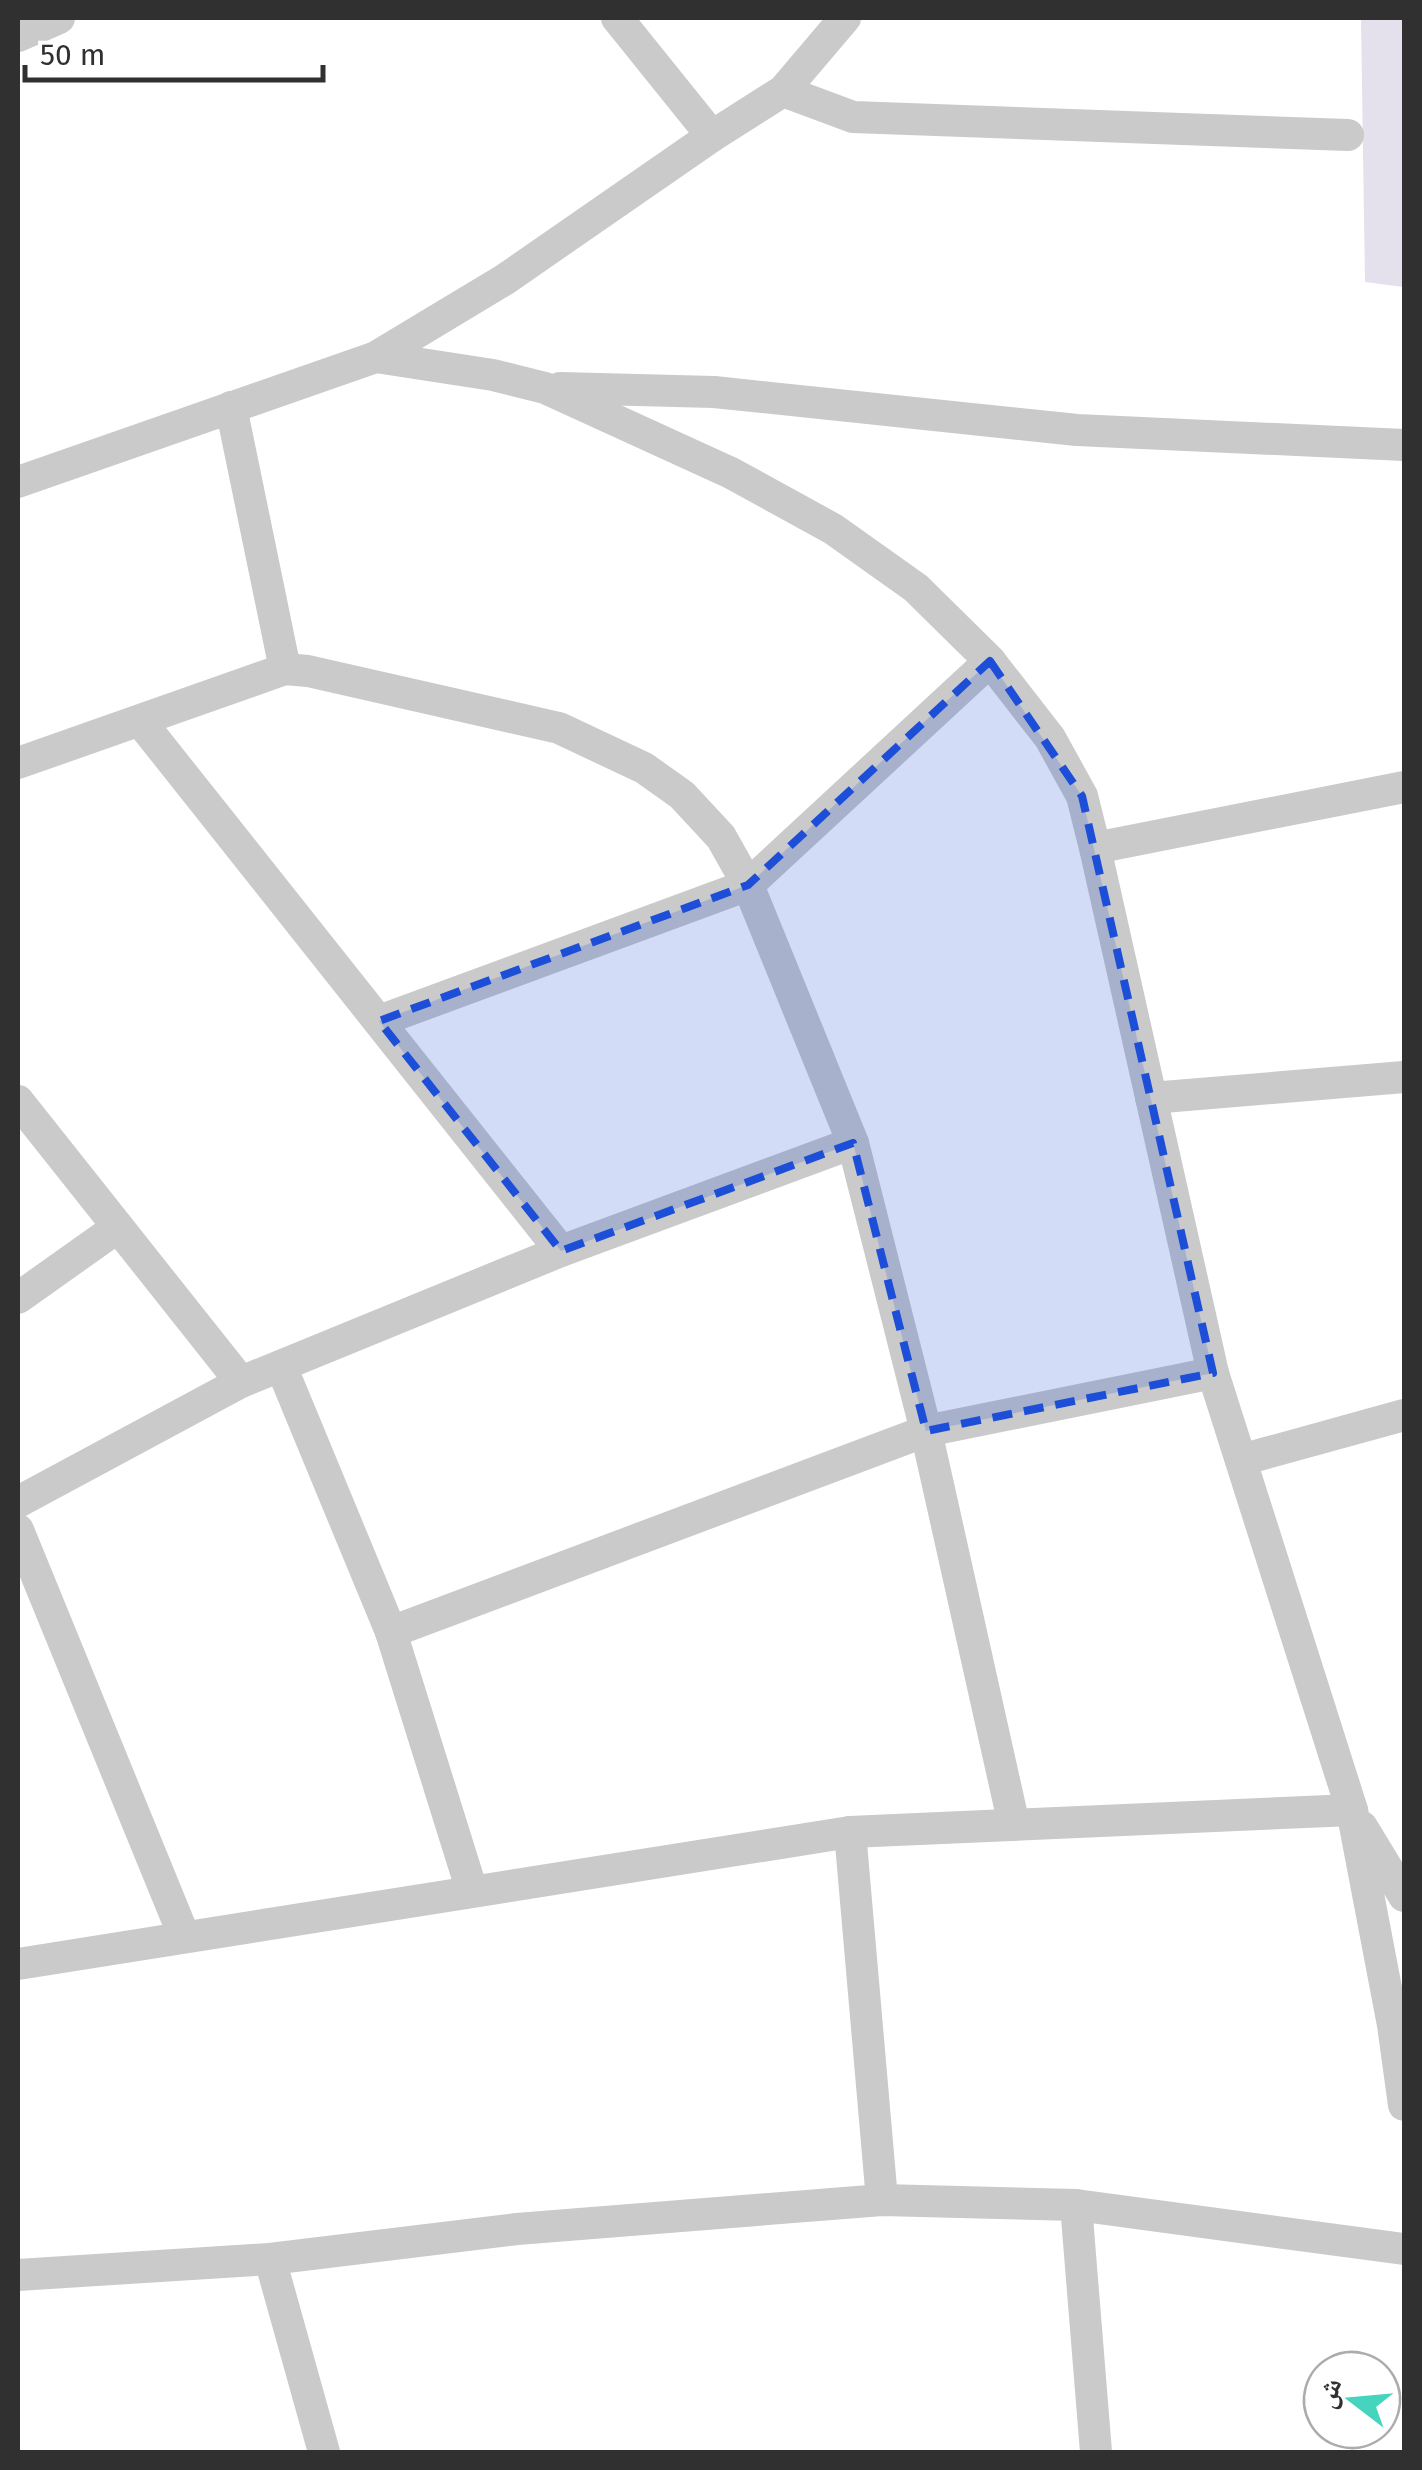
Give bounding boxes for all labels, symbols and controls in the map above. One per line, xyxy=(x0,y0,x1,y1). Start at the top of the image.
scale bar xyxy=(25,20,322,82)
text: 50 m xyxy=(40,37,105,73)
north arrow xyxy=(1302,2350,1402,2450)
text: ش xyxy=(1308,2374,1348,2412)

